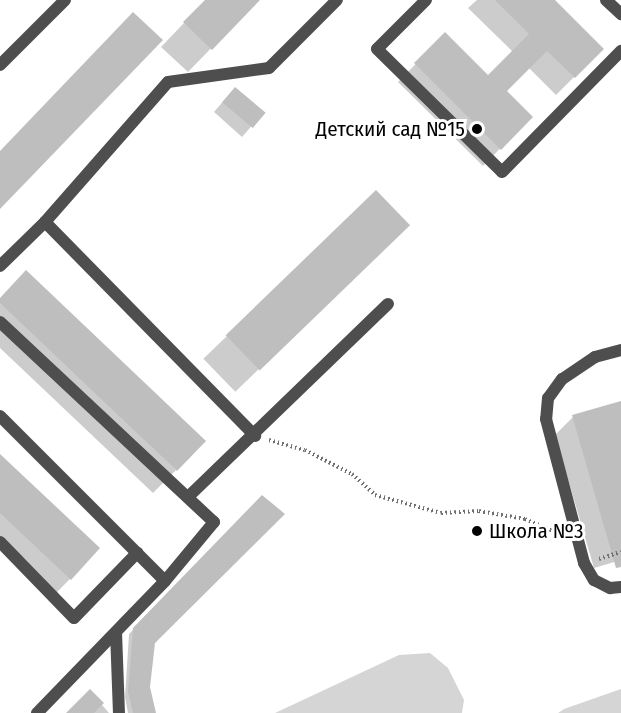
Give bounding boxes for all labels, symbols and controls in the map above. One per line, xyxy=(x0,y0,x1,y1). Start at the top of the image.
place label: Детский сад №15 xyxy=(316,116,465,142)
marker: Детский сад №15 xyxy=(470,122,484,136)
place label: Школа №3 xyxy=(489,518,583,544)
marker: Школа №3 xyxy=(470,524,484,538)

